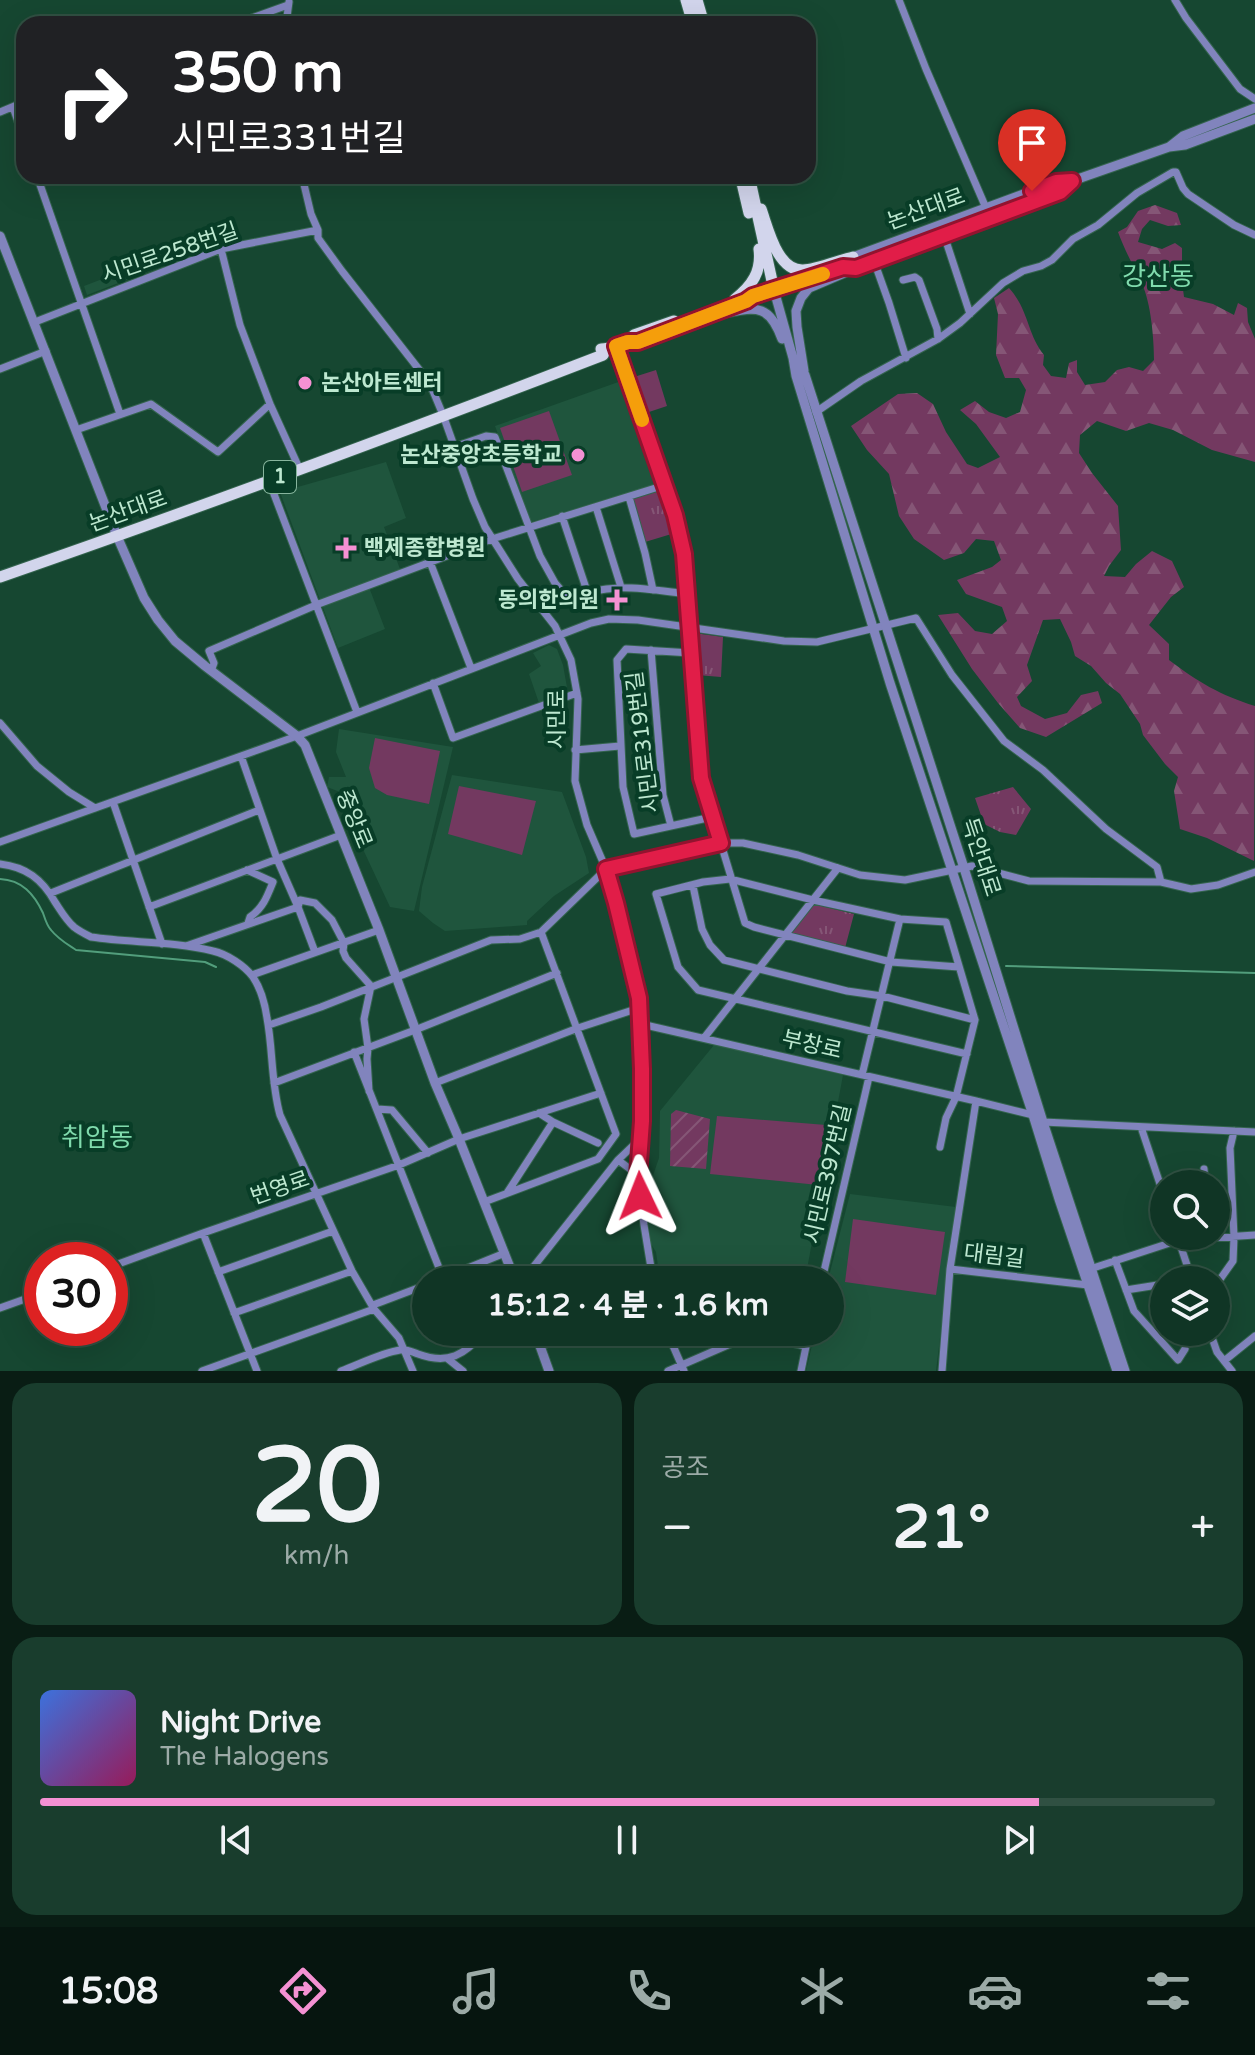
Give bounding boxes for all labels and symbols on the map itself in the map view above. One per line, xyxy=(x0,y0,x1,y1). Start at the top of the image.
pin xyxy=(998,109,1066,191)
street label: 논산대로 xyxy=(884,183,968,235)
street label: 시민로258번길 xyxy=(98,217,242,289)
district label: 강산동 xyxy=(1122,261,1194,292)
place label: 논산아트센터 xyxy=(321,370,442,396)
marker: 논산아트센터 xyxy=(296,374,314,392)
place label: 논산중앙초등학교 xyxy=(400,442,562,468)
marker: 논산중앙초등학교 xyxy=(569,446,587,464)
road number: 1 xyxy=(264,461,296,493)
street label: 논산대로 xyxy=(86,485,170,537)
place label: 백제종합병원 xyxy=(364,535,485,561)
marker: 백제종합병원 xyxy=(335,537,357,559)
place label: 동의한의원 xyxy=(498,587,599,613)
marker: 동의한의원 xyxy=(606,589,628,611)
street label: 시민로319번길 xyxy=(621,670,665,814)
street label: 시민로 xyxy=(544,689,570,749)
street label: 중앙로 xyxy=(331,786,377,852)
street label: 득안대로 xyxy=(956,814,1006,900)
street label: 부창로 xyxy=(779,1026,845,1064)
street label: 시민로397번길 xyxy=(799,1102,857,1246)
district label: 취암동 xyxy=(61,1122,133,1153)
position arrow xyxy=(598,1154,682,1238)
street label: 번영로 xyxy=(247,1166,313,1210)
street label: 대림길 xyxy=(962,1239,1026,1273)
speed limit sign: 30 xyxy=(24,1242,128,1346)

